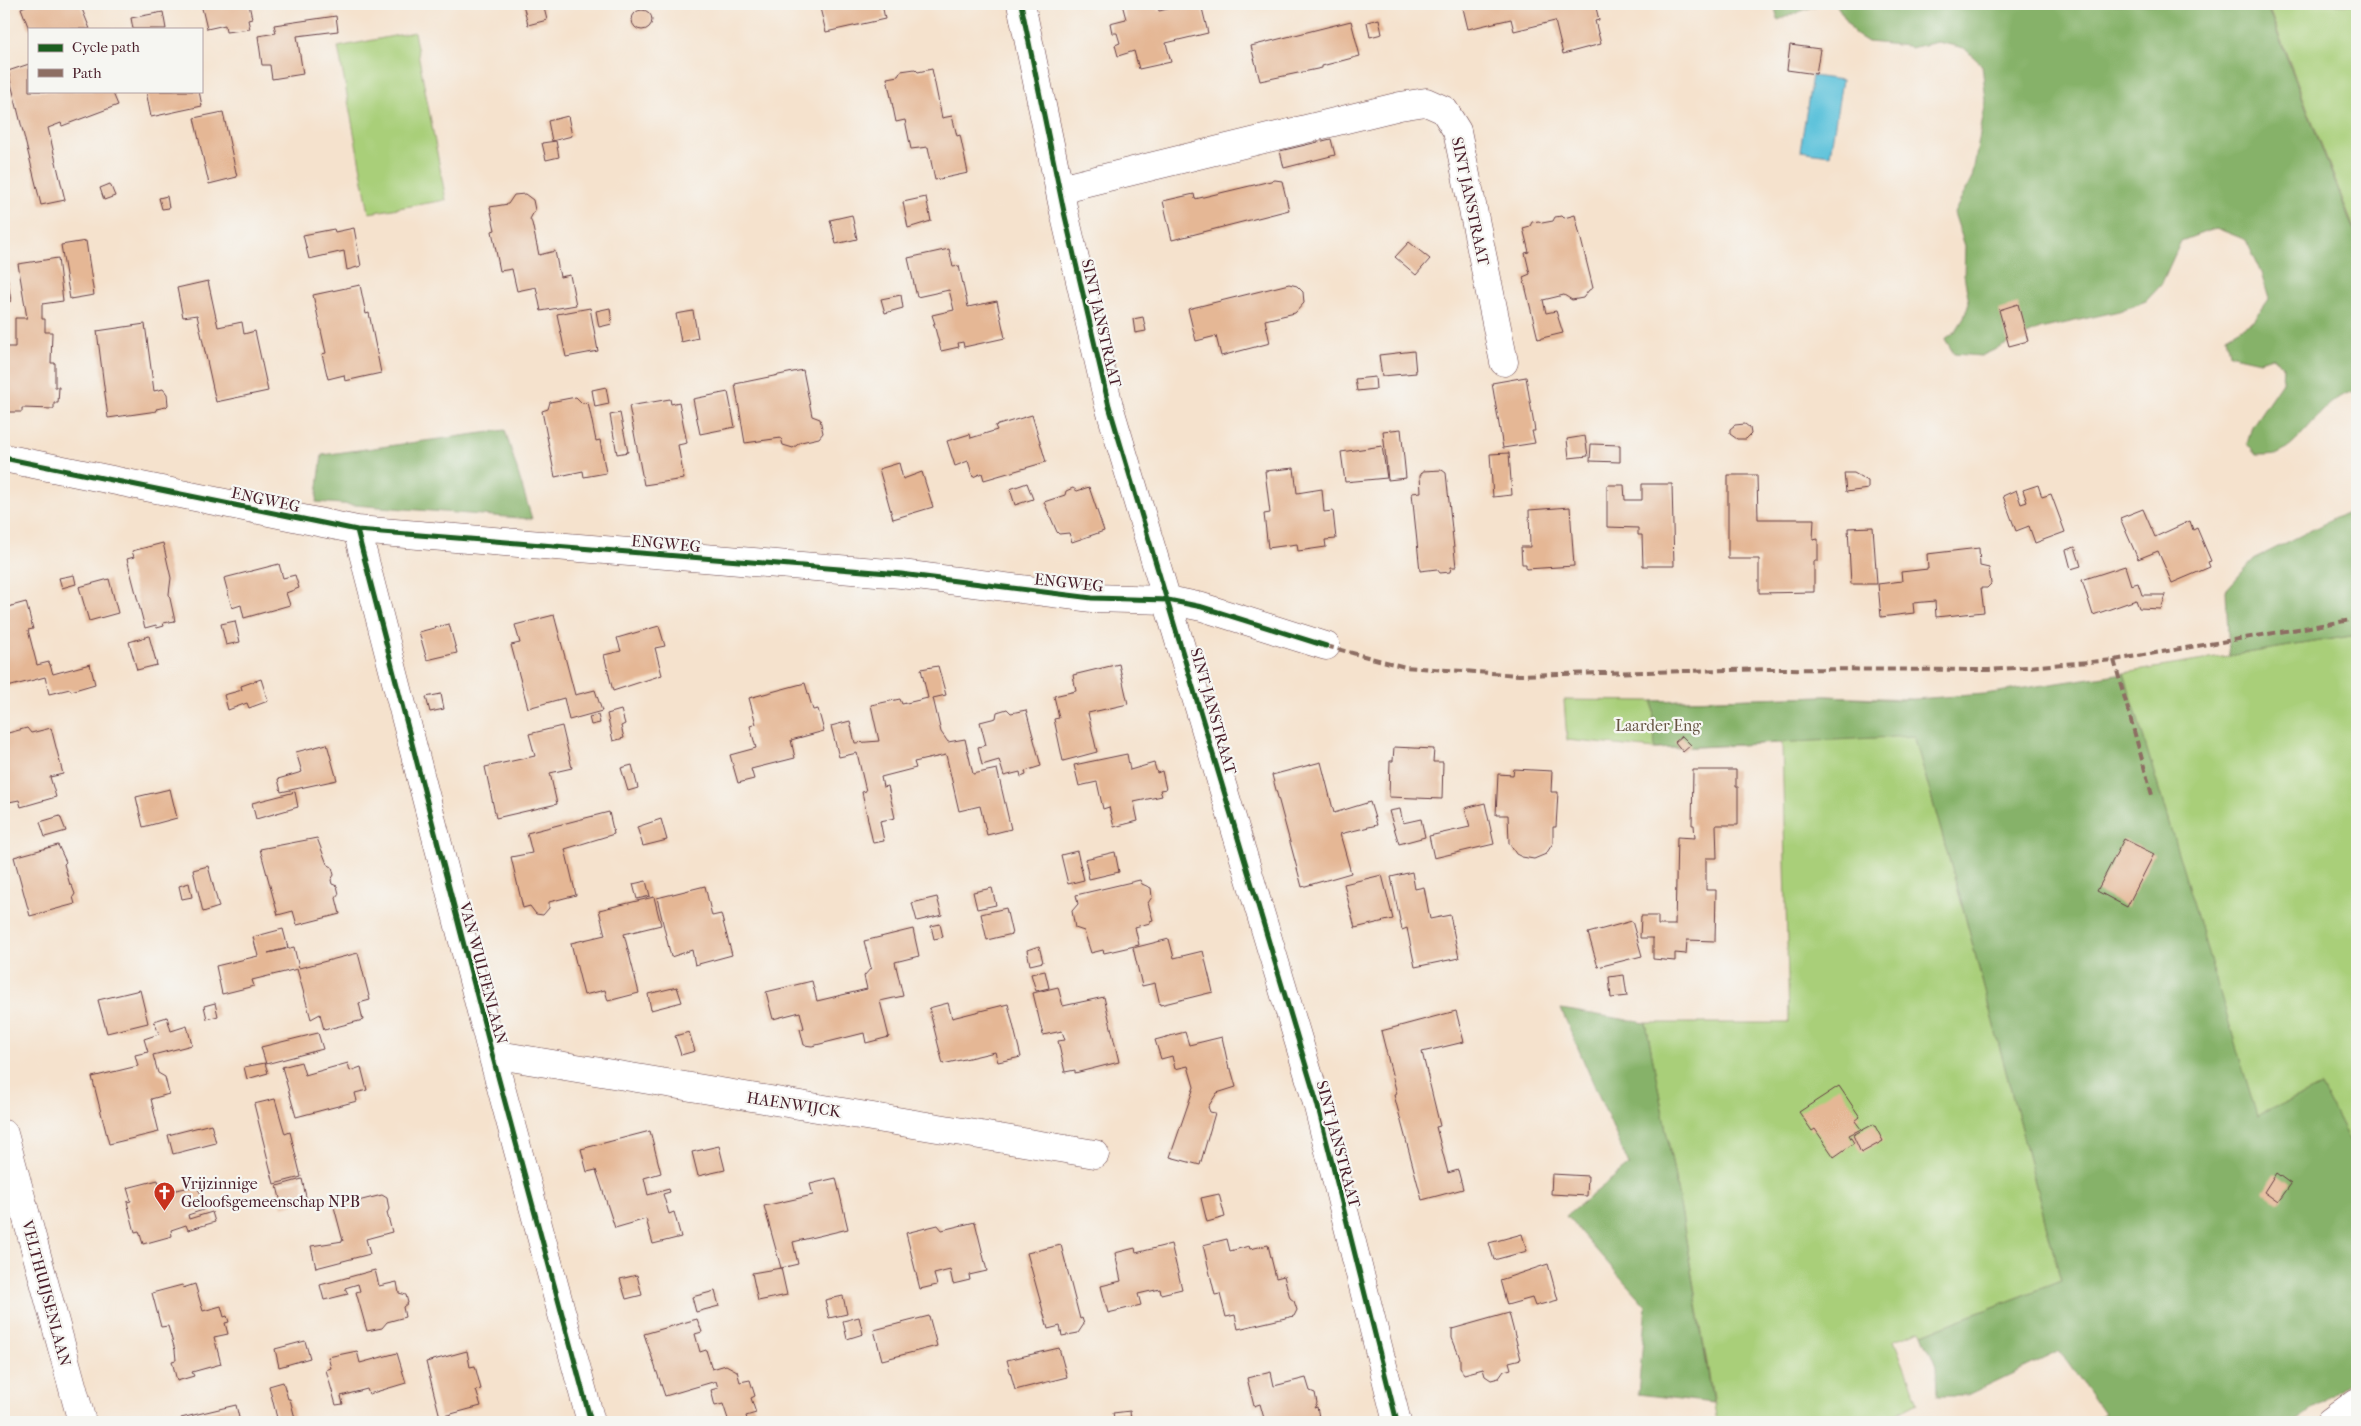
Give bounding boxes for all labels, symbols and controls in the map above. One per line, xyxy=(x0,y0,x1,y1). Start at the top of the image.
legend xyxy=(28,28,202,92)
text: Cycle path xyxy=(72,38,140,56)
text: Path xyxy=(72,64,102,82)
street label: SINT JANSTRAAT xyxy=(1448,135,1493,267)
street label: SINT JANSTRAAT xyxy=(1078,257,1126,389)
street label: ENGWEG xyxy=(230,483,302,516)
street label: ENGWEG xyxy=(630,531,702,556)
street label: ENGWEG xyxy=(1033,569,1105,596)
street label: SINT JANSTRAAT xyxy=(1186,646,1241,777)
park label: Laarder Eng xyxy=(1615,716,1701,735)
street label: VAN WULFENLAAN xyxy=(455,899,512,1046)
street label: SINT JANSTRAAT xyxy=(1312,1078,1365,1210)
street label: HAENWIJCK xyxy=(745,1088,844,1122)
place label: Vrijzinnige Geloofsgemeenschap NPB xyxy=(180,1174,360,1211)
church icon: Vrijzinnige Geloofsgemeenschap NPB xyxy=(153,1180,177,1211)
street label: VELTHUIJSENLAAN xyxy=(18,1217,75,1368)

